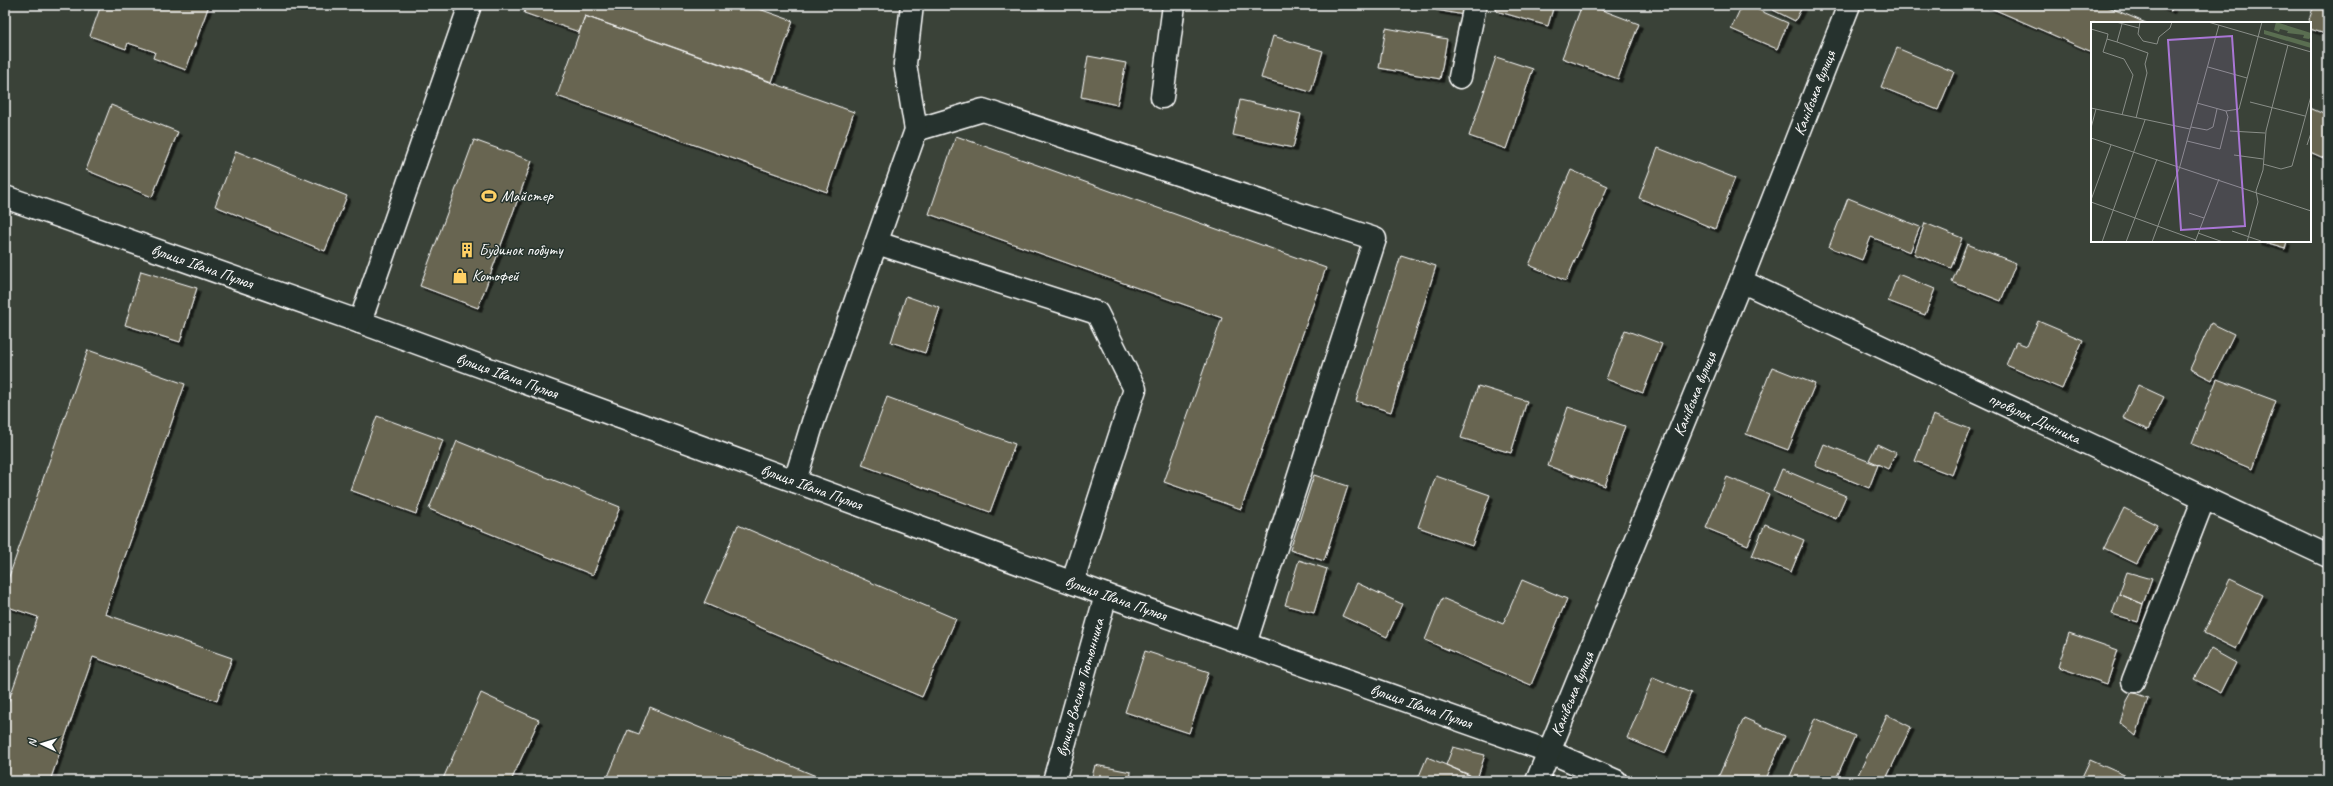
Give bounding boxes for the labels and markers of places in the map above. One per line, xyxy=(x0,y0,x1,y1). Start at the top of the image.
place label: Майстер xyxy=(501,186,554,206)
sports icon: Майстер xyxy=(480,187,498,205)
place label: Будинок побуту xyxy=(479,240,564,260)
building icon: Будинок побуту xyxy=(458,241,476,259)
place label: Котофей xyxy=(472,266,520,286)
shop icon: Котофей xyxy=(451,267,469,285)

